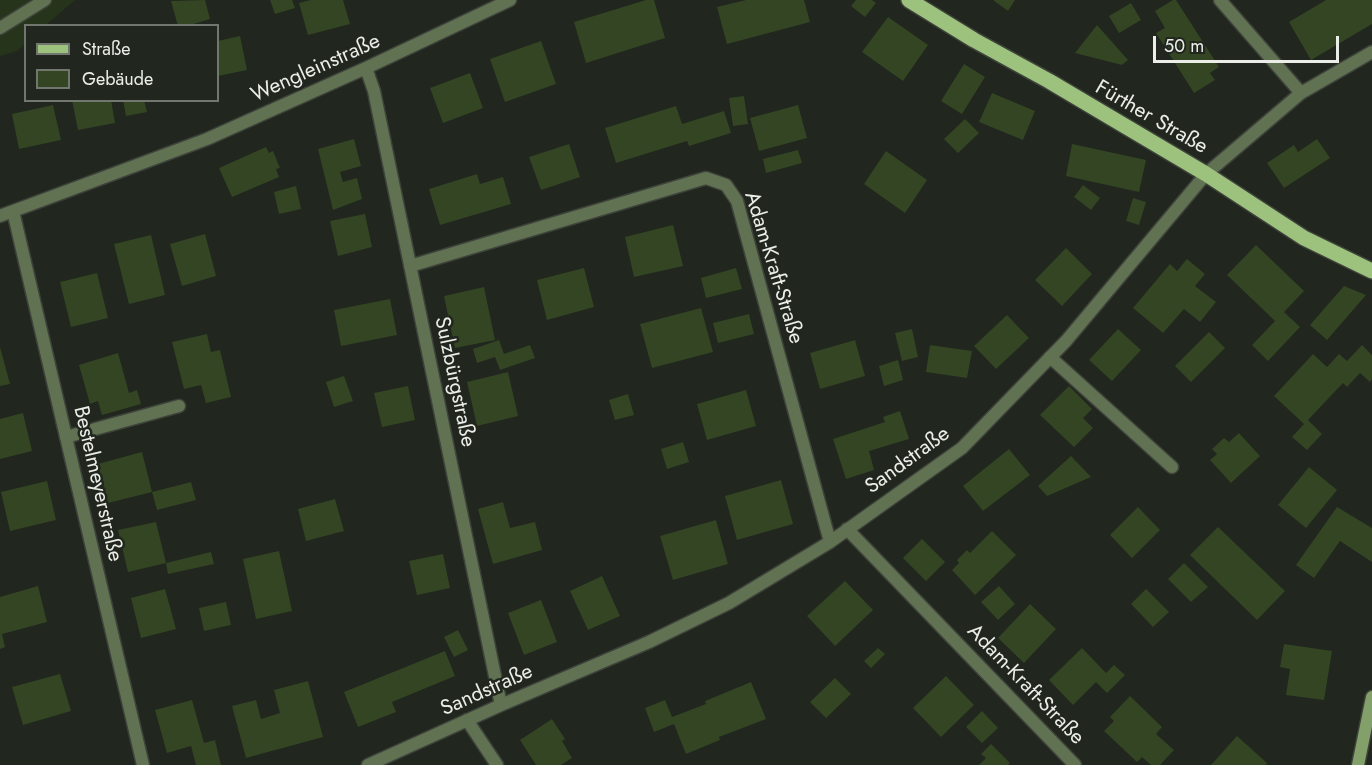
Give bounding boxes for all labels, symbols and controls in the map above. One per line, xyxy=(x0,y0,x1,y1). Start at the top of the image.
legend xyxy=(24,24,219,102)
scale bar xyxy=(1156,24,1342,62)
street label: Wengleinstraße xyxy=(248,29,384,109)
text: 50 m xyxy=(1164,33,1204,59)
text: Straße xyxy=(82,36,130,62)
text: Gebäude xyxy=(82,66,153,92)
street label: Fürther Straße xyxy=(1090,76,1212,160)
street label: Adam-Kraft-Straße xyxy=(738,189,808,347)
street label: Sulzbürgstraße xyxy=(428,315,480,449)
street label: Bestelmeyerstraße xyxy=(67,404,127,564)
street label: Sandstraße xyxy=(861,422,955,500)
street label: Adam-Kraft-Straße xyxy=(961,619,1089,751)
street label: Sandstraße xyxy=(437,660,537,722)

